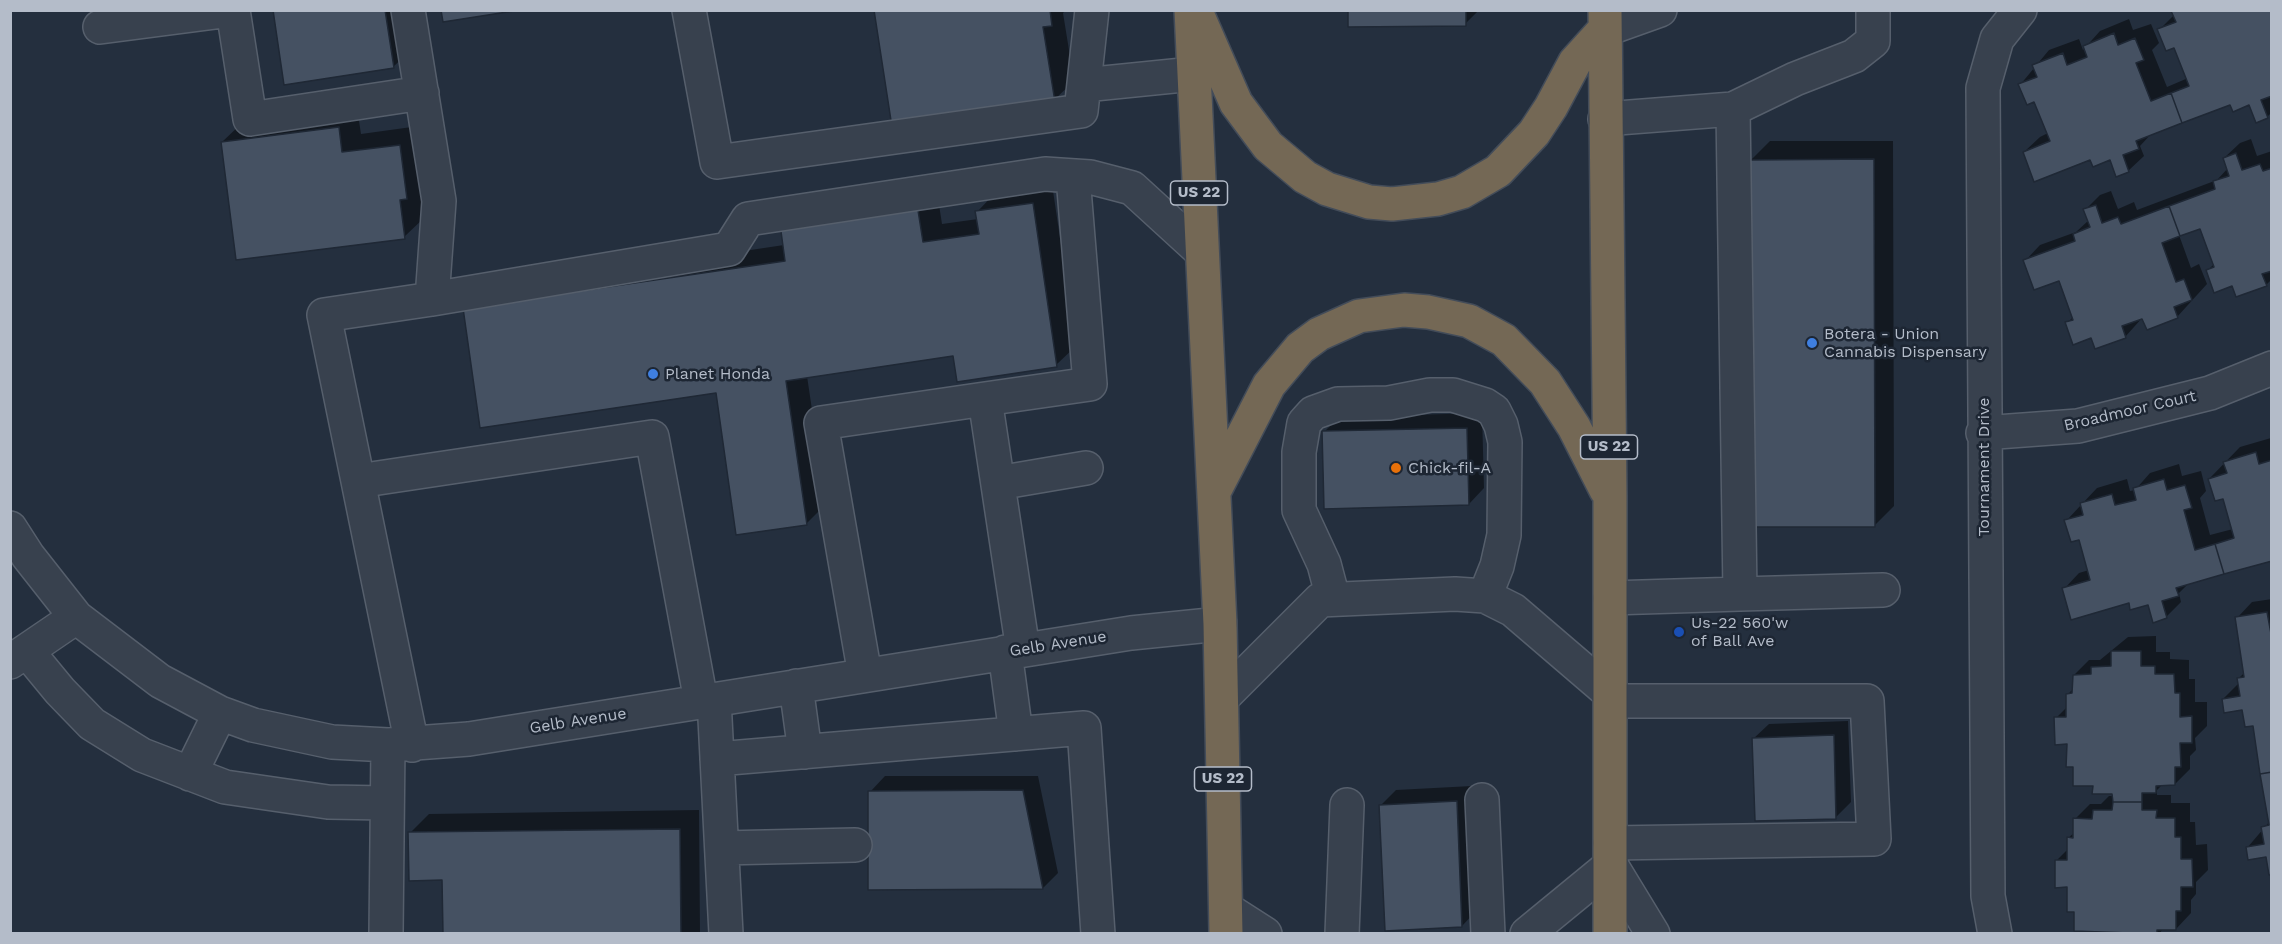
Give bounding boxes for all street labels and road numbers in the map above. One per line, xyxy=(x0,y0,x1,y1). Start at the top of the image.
road number: US 22 xyxy=(1170,181,1228,205)
street label: Broadmoor Court xyxy=(2062,386,2198,436)
street label: Tournament Drive xyxy=(1974,397,1994,537)
road number: US 22 xyxy=(1580,435,1638,459)
street label: Gelb Avenue xyxy=(1008,627,1108,661)
street label: Gelb Avenue xyxy=(528,704,628,738)
road number: US 22 xyxy=(1194,767,1252,791)

